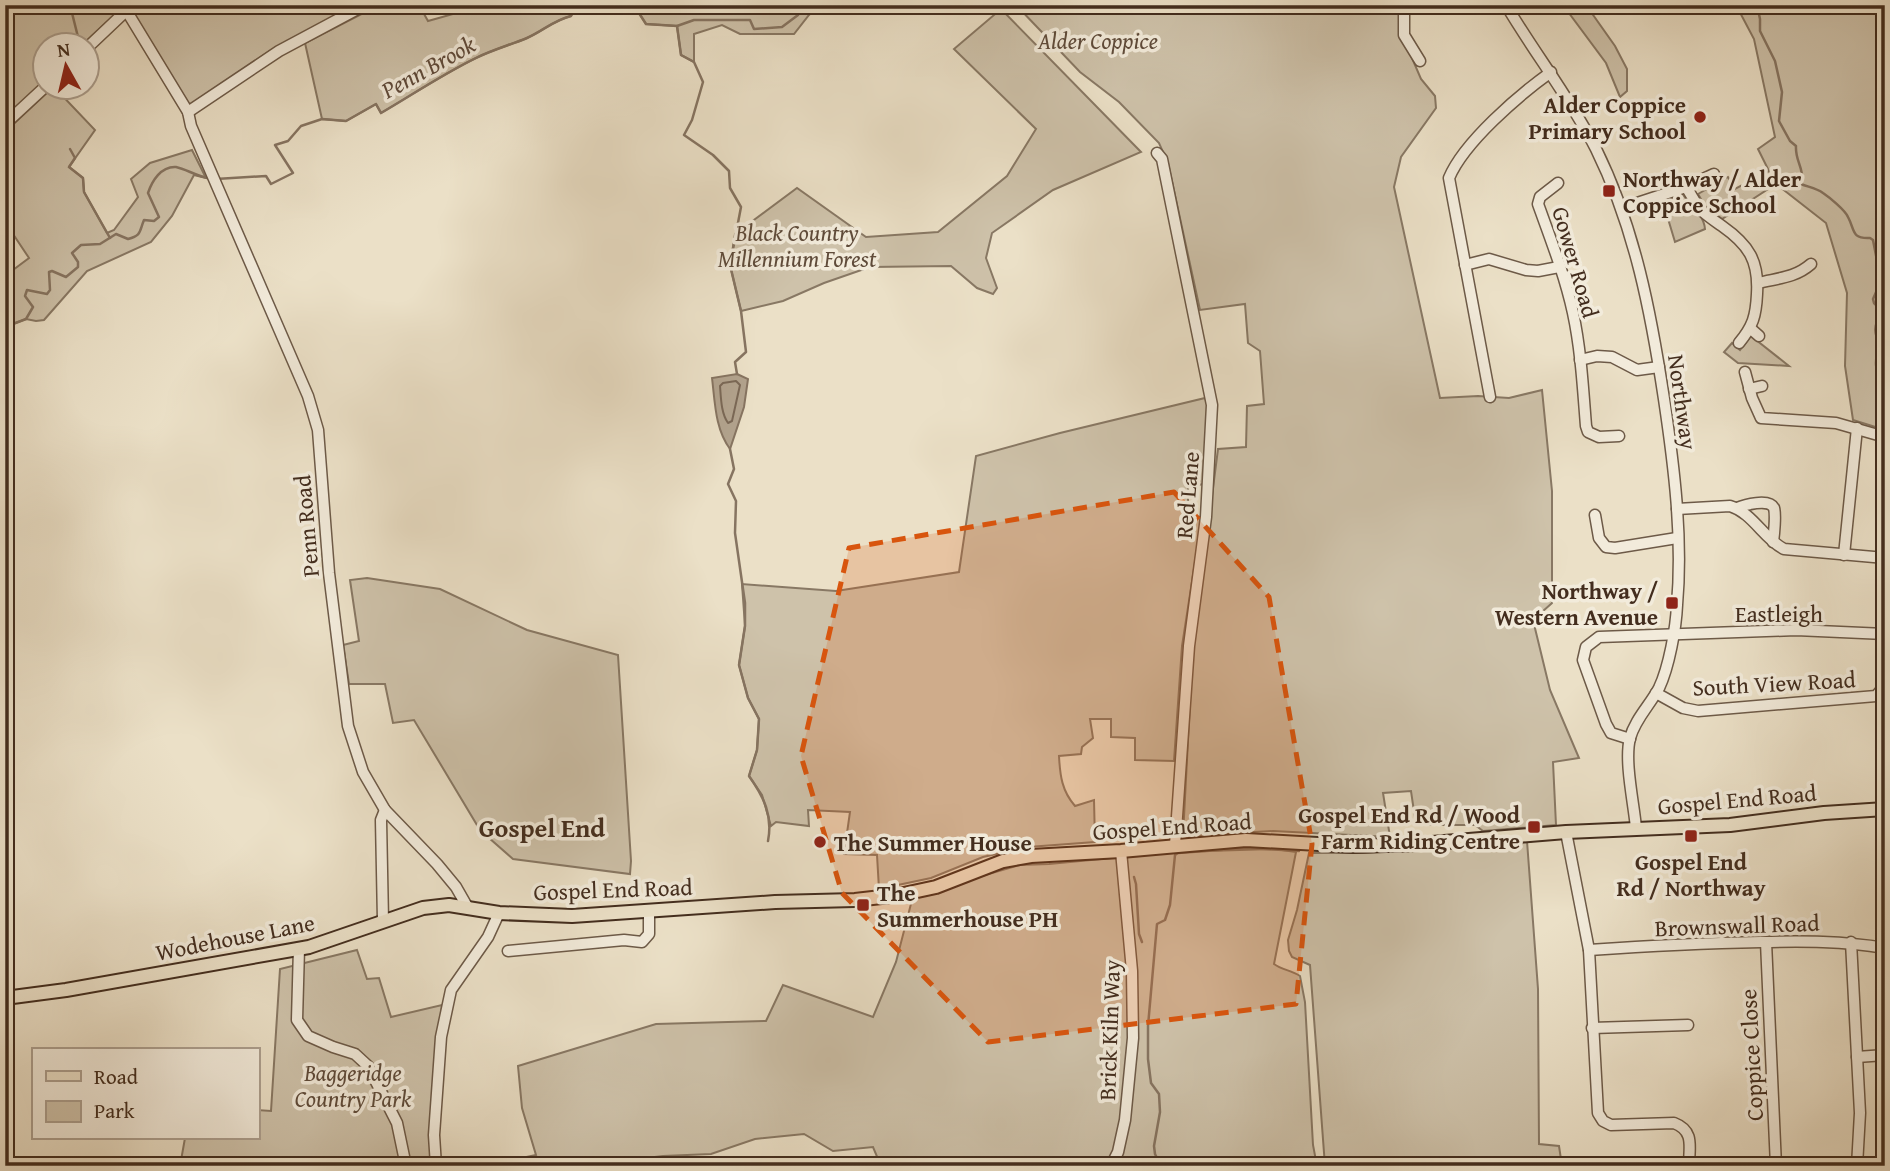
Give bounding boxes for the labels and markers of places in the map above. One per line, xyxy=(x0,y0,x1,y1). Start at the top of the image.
place label: Alder Coppice Primary School xyxy=(1528,88,1686,147)
marker: Alder Coppice Primary School xyxy=(1692,109,1708,125)
place label: Northway / Alder Coppice School xyxy=(1623,162,1802,221)
marker: Northway / Alder Coppice School xyxy=(1601,183,1617,199)
place label: Northway / Western Avenue xyxy=(1495,574,1658,633)
marker: Northway / Western Avenue xyxy=(1664,595,1680,611)
place label: Gospel End Rd / Wood Farm Riding Centre xyxy=(1298,798,1521,857)
marker: Gospel End Rd / Wood Farm Riding Centre xyxy=(1526,819,1542,835)
place label: The Summer House xyxy=(834,826,1032,859)
marker: Gospel End Rd / Northway xyxy=(1683,828,1699,844)
marker: The Summer House xyxy=(812,834,828,850)
place label: Gospel End Rd / Northway xyxy=(1617,845,1766,904)
place label: The Summerhouse PH xyxy=(877,876,1058,935)
marker: The Summerhouse PH xyxy=(855,897,871,913)

